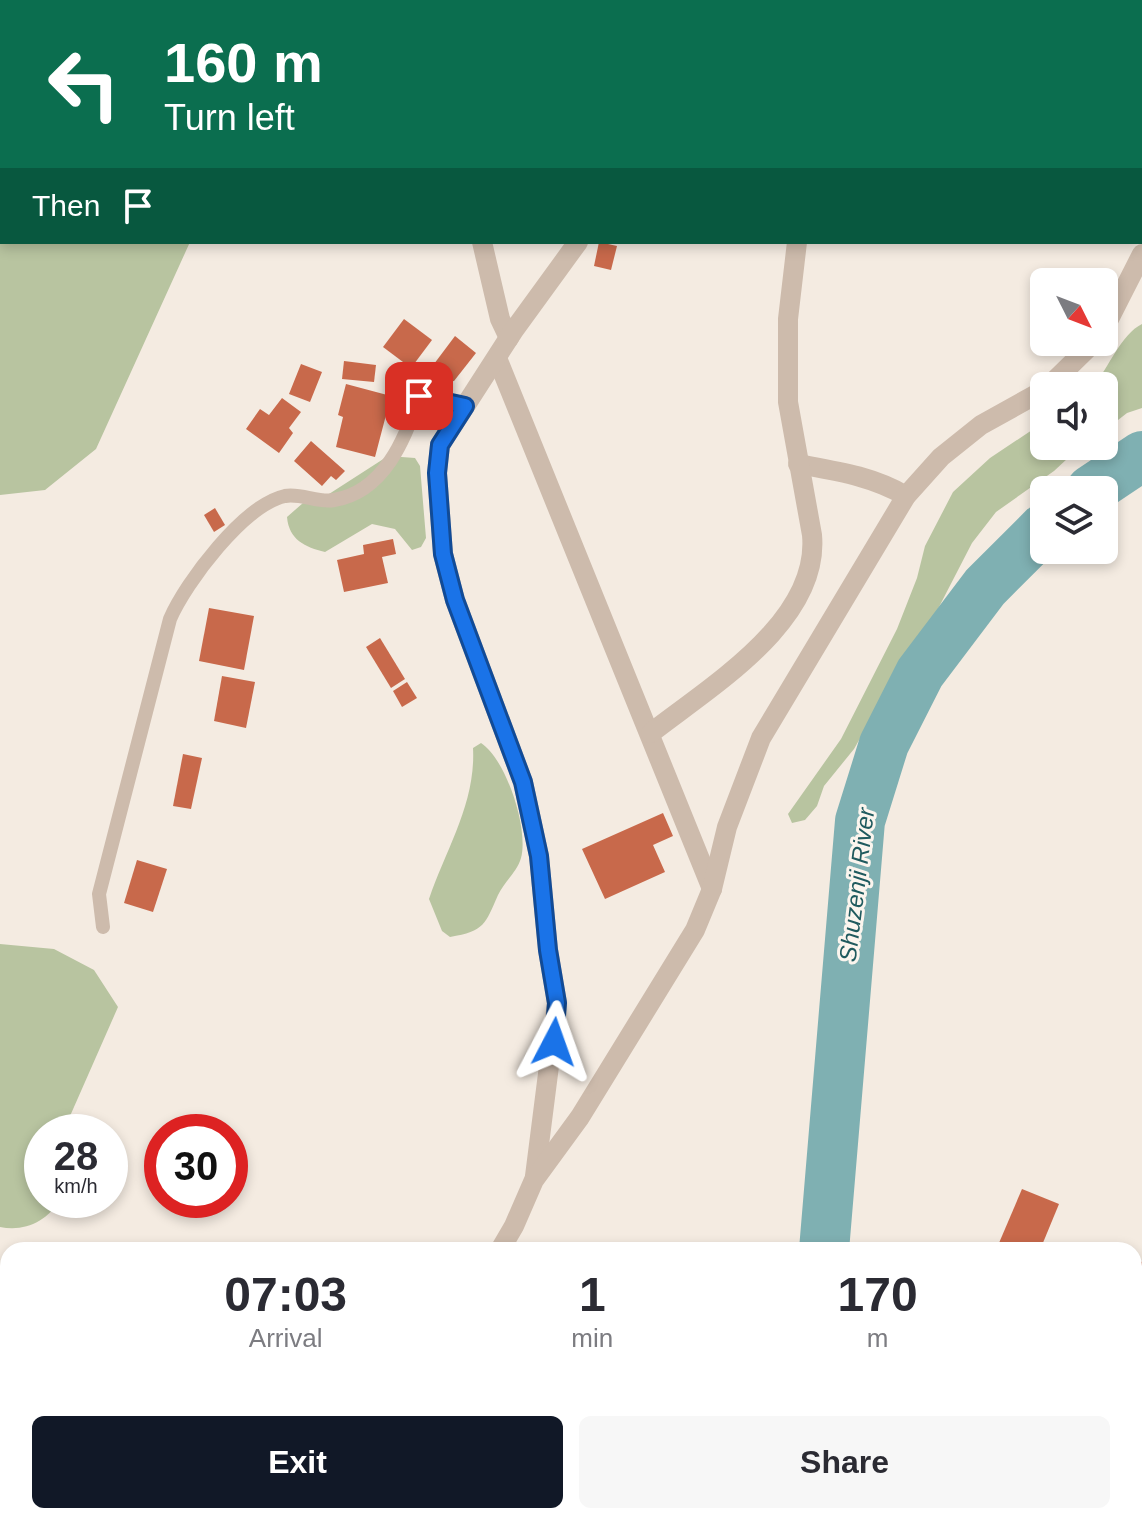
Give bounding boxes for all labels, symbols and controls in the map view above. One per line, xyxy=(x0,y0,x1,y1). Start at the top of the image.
text: 160 m xyxy=(164,31,323,94)
icon: left xyxy=(32,32,136,136)
text: Turn left xyxy=(164,97,295,138)
icon: arrive xyxy=(116,184,160,228)
text: Then xyxy=(32,189,100,222)
north arrow xyxy=(1030,268,1118,356)
map controls xyxy=(1030,268,1118,564)
pin xyxy=(385,362,453,430)
button: sound xyxy=(1030,372,1118,460)
icon: arrive xyxy=(397,374,441,418)
button: layers xyxy=(1030,476,1118,564)
water label: Shuzenji River xyxy=(834,806,879,963)
position arrow xyxy=(512,1000,596,1084)
speed limit sign: 30 xyxy=(144,1114,248,1218)
text: 28 xyxy=(54,1134,98,1178)
text: km/h xyxy=(54,1175,98,1197)
text: 07:03 xyxy=(224,1268,347,1321)
text: 1 xyxy=(579,1268,606,1321)
text: 170 xyxy=(838,1268,918,1321)
text: Arrival xyxy=(249,1323,323,1353)
text: min xyxy=(571,1323,613,1353)
text: m xyxy=(867,1323,888,1353)
button: Exit xyxy=(32,1416,563,1508)
button: Share xyxy=(579,1416,1110,1508)

